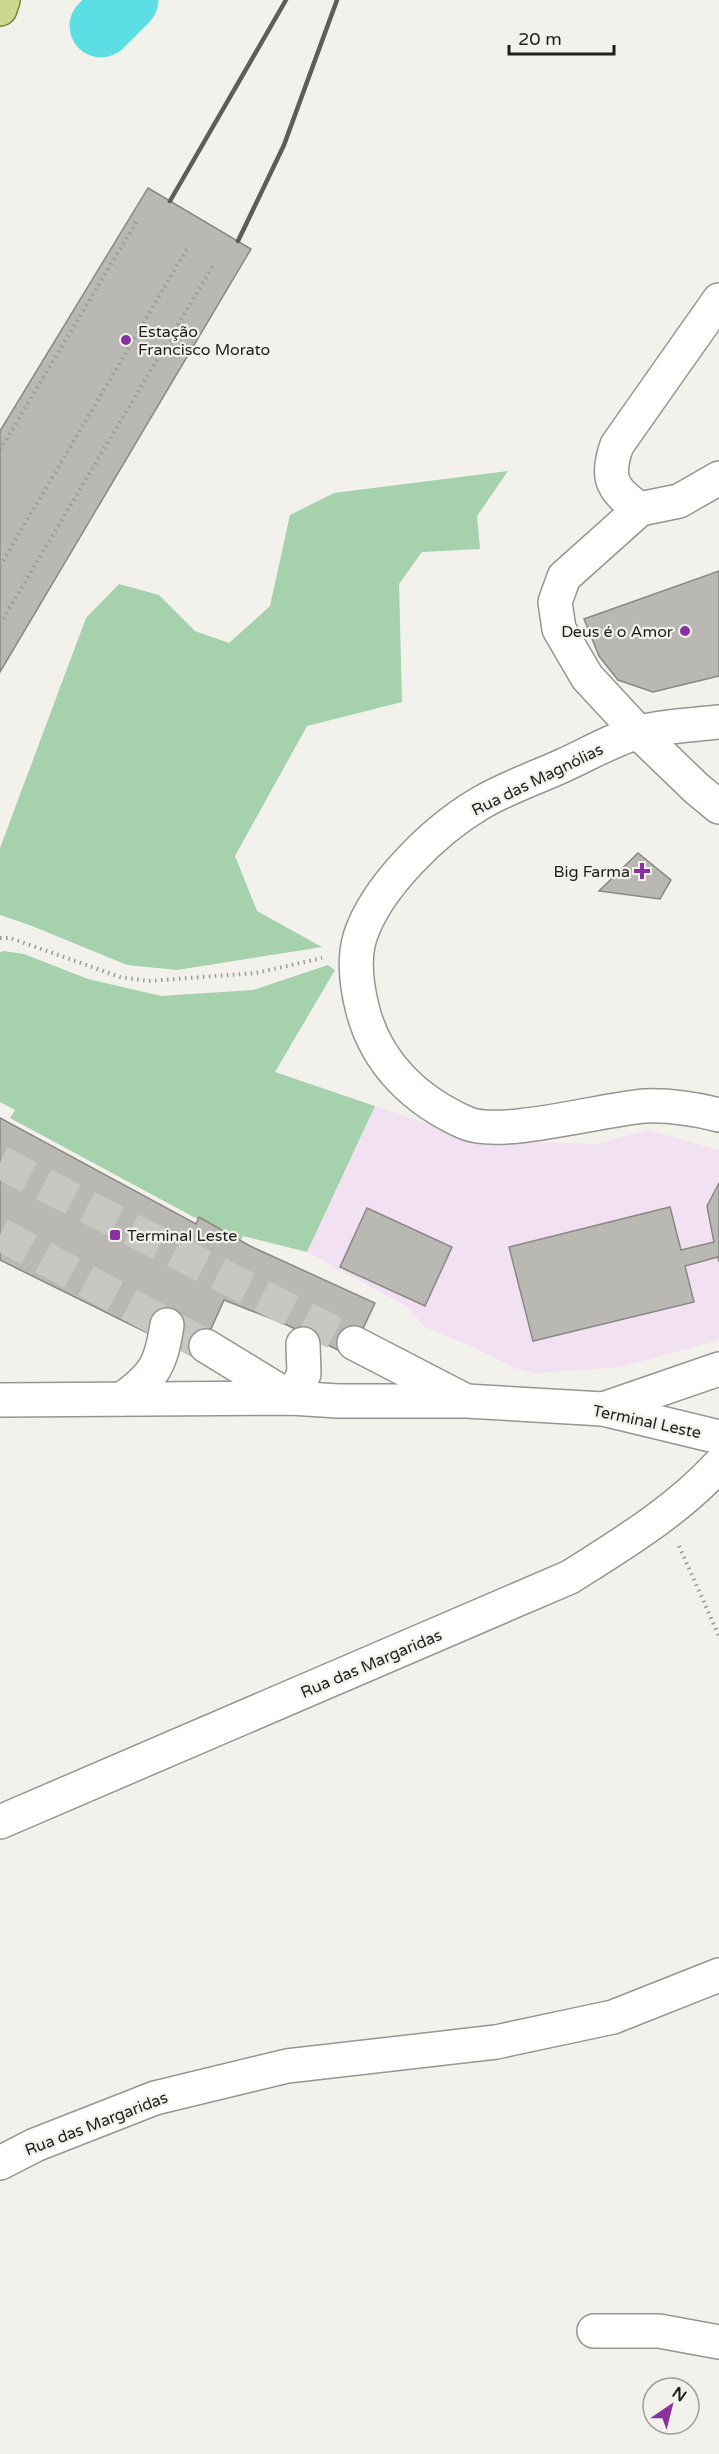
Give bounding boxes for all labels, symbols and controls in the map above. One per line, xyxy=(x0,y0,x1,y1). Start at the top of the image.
scale bar xyxy=(509,18,614,56)
text: 20 m xyxy=(518,28,562,50)
place label: Estação Francisco Morato xyxy=(138,322,270,360)
marker: Estação Francisco Morato xyxy=(119,333,133,347)
place label: Deus é o Amor xyxy=(561,622,674,642)
marker: Deus é o Amor xyxy=(678,624,692,638)
street label: Rua das Magnólias xyxy=(468,739,606,820)
place label: Big Farma xyxy=(553,862,630,882)
marker: Big Farma xyxy=(635,864,649,878)
place label: Terminal Leste xyxy=(127,1226,237,1246)
marker: Terminal Leste xyxy=(108,1228,122,1242)
street label: Terminal Leste xyxy=(591,1401,703,1443)
street label: Rua das Margaridas xyxy=(298,1625,445,1703)
street label: Rua das Margaridas xyxy=(22,2087,171,2160)
north arrow xyxy=(641,2376,701,2436)
text: N xyxy=(668,2383,690,2406)

